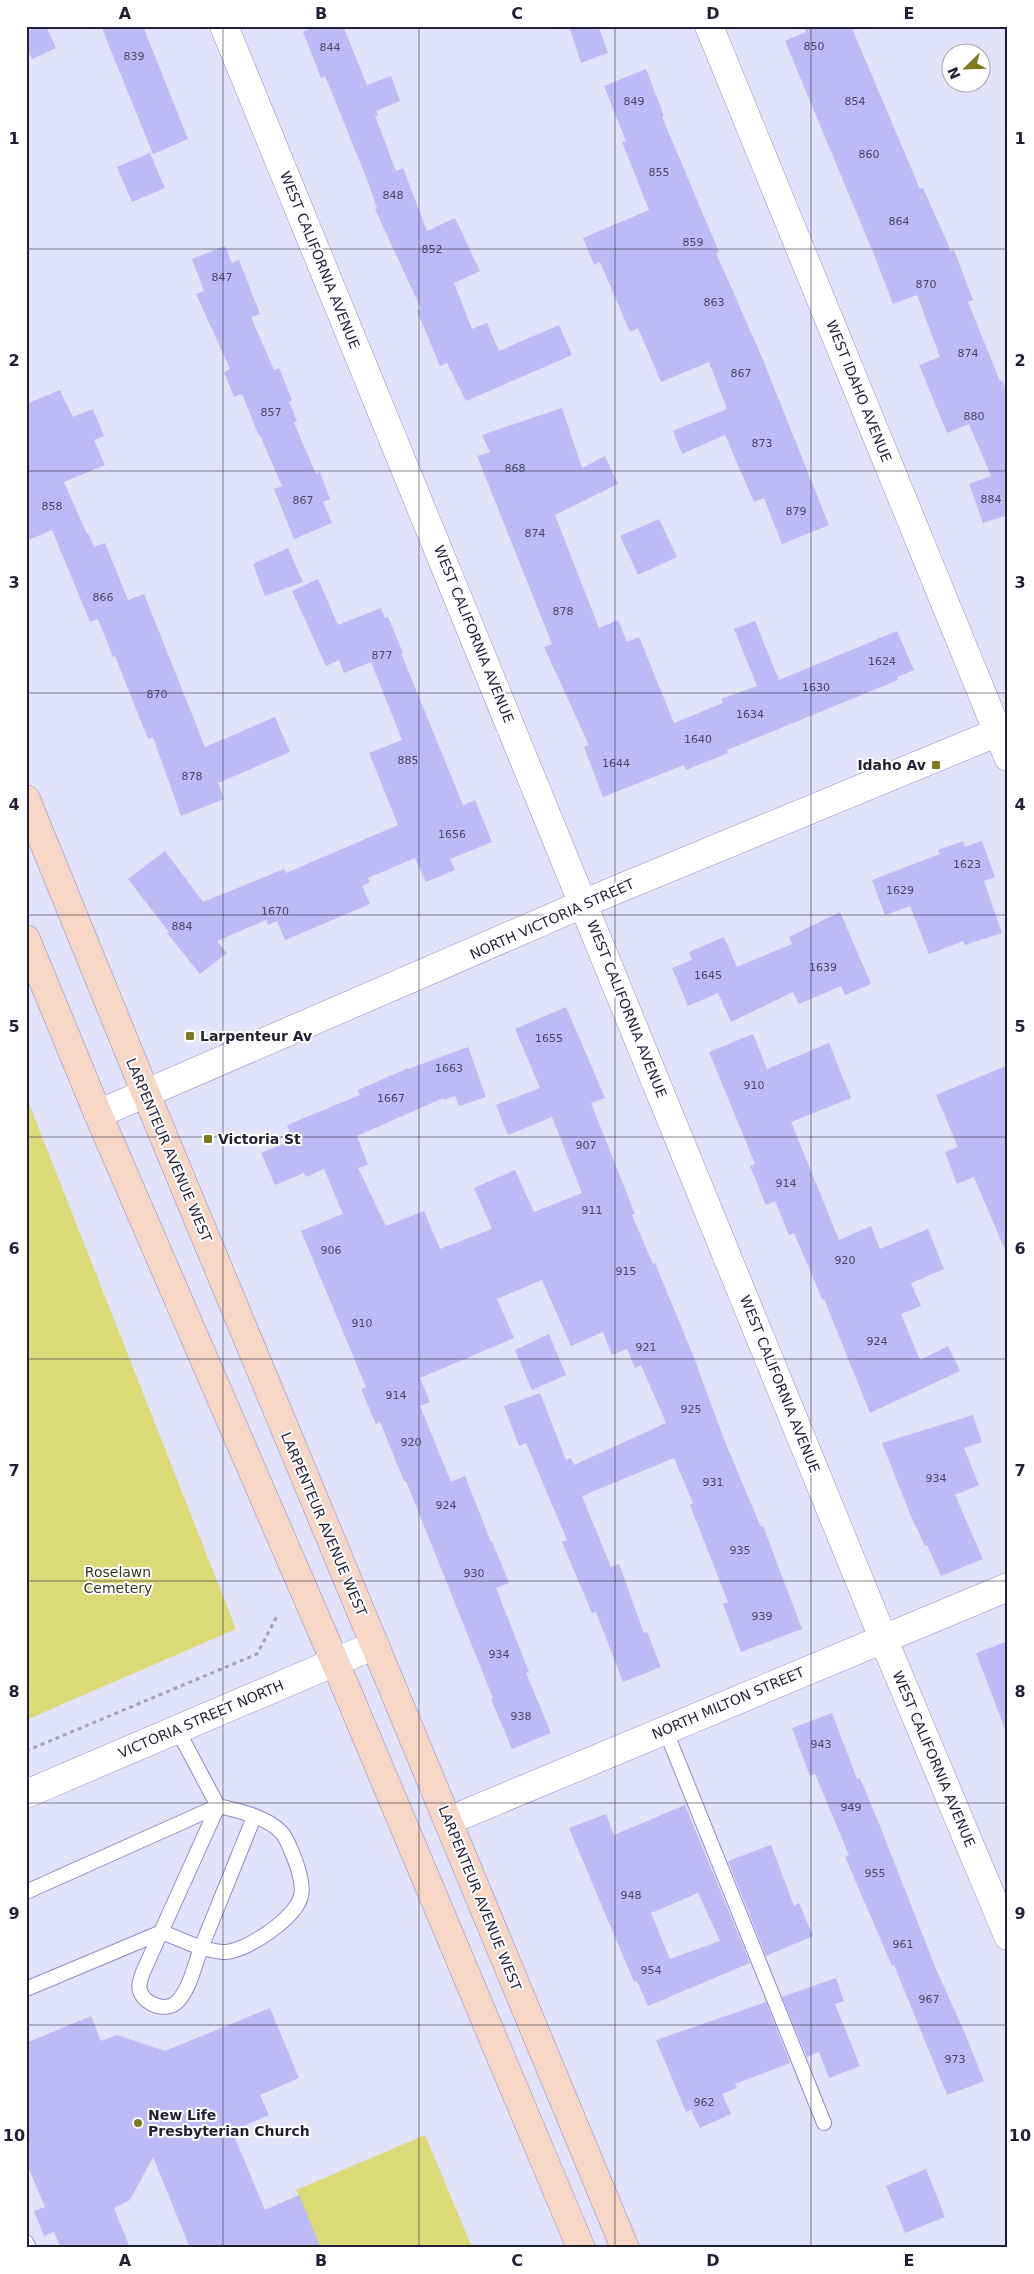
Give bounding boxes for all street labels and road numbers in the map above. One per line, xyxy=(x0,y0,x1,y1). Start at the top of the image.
street label: WEST CALIFORNIA AVENUE xyxy=(277,169,363,351)
street label: WEST IDAHO AVENUE xyxy=(823,318,895,464)
street label: WEST CALIFORNIA AVENUE xyxy=(431,543,517,725)
street label: NORTH VICTORIA STREET xyxy=(467,875,637,963)
street label: WEST CALIFORNIA AVENUE xyxy=(584,918,670,1100)
street label: LARPENTEUR AVENUE WEST xyxy=(123,1056,215,1245)
street label: WEST CALIFORNIA AVENUE xyxy=(737,1293,823,1475)
street label: LARPENTEUR AVENUE WEST xyxy=(278,1430,370,1619)
street label: NORTH MILTON STREET xyxy=(650,1663,807,1742)
street label: WEST CALIFORNIA AVENUE xyxy=(890,1668,978,1850)
street label: VICTORIA STREET NORTH xyxy=(116,1677,286,1761)
street label: LARPENTEUR AVENUE WEST xyxy=(435,1803,525,1993)

